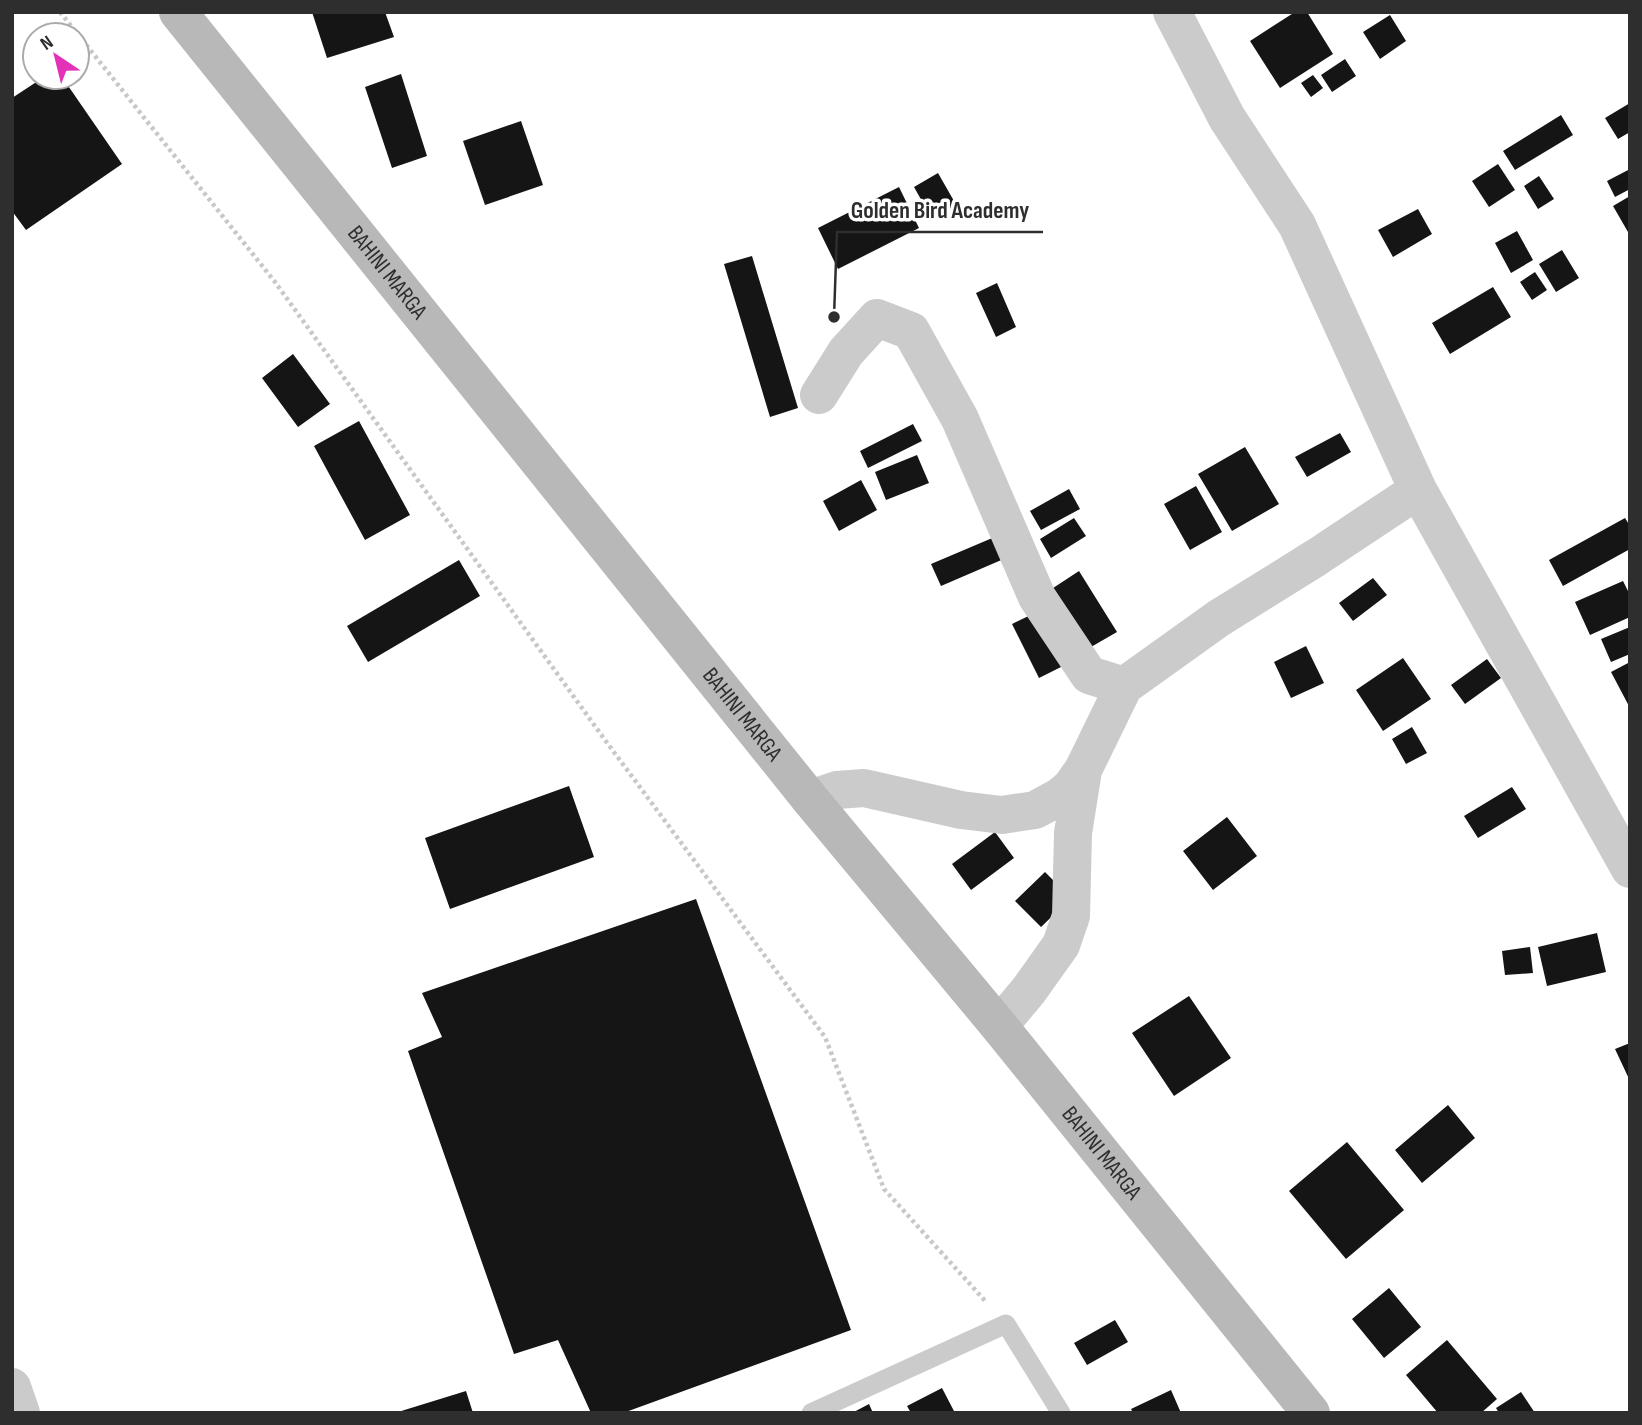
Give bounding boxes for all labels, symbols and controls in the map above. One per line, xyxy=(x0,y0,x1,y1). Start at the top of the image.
north arrow xyxy=(21,21,91,91)
text: N xyxy=(36,31,58,56)
callout: Golden Bird Academy xyxy=(837,187,1043,232)
text: Golden Bird Academy xyxy=(851,196,1029,225)
street label: BAHINI MARGA xyxy=(341,220,433,325)
street label: BAHINI MARGA xyxy=(696,662,788,767)
street label: BAHINI MARGA xyxy=(1055,1101,1148,1206)

